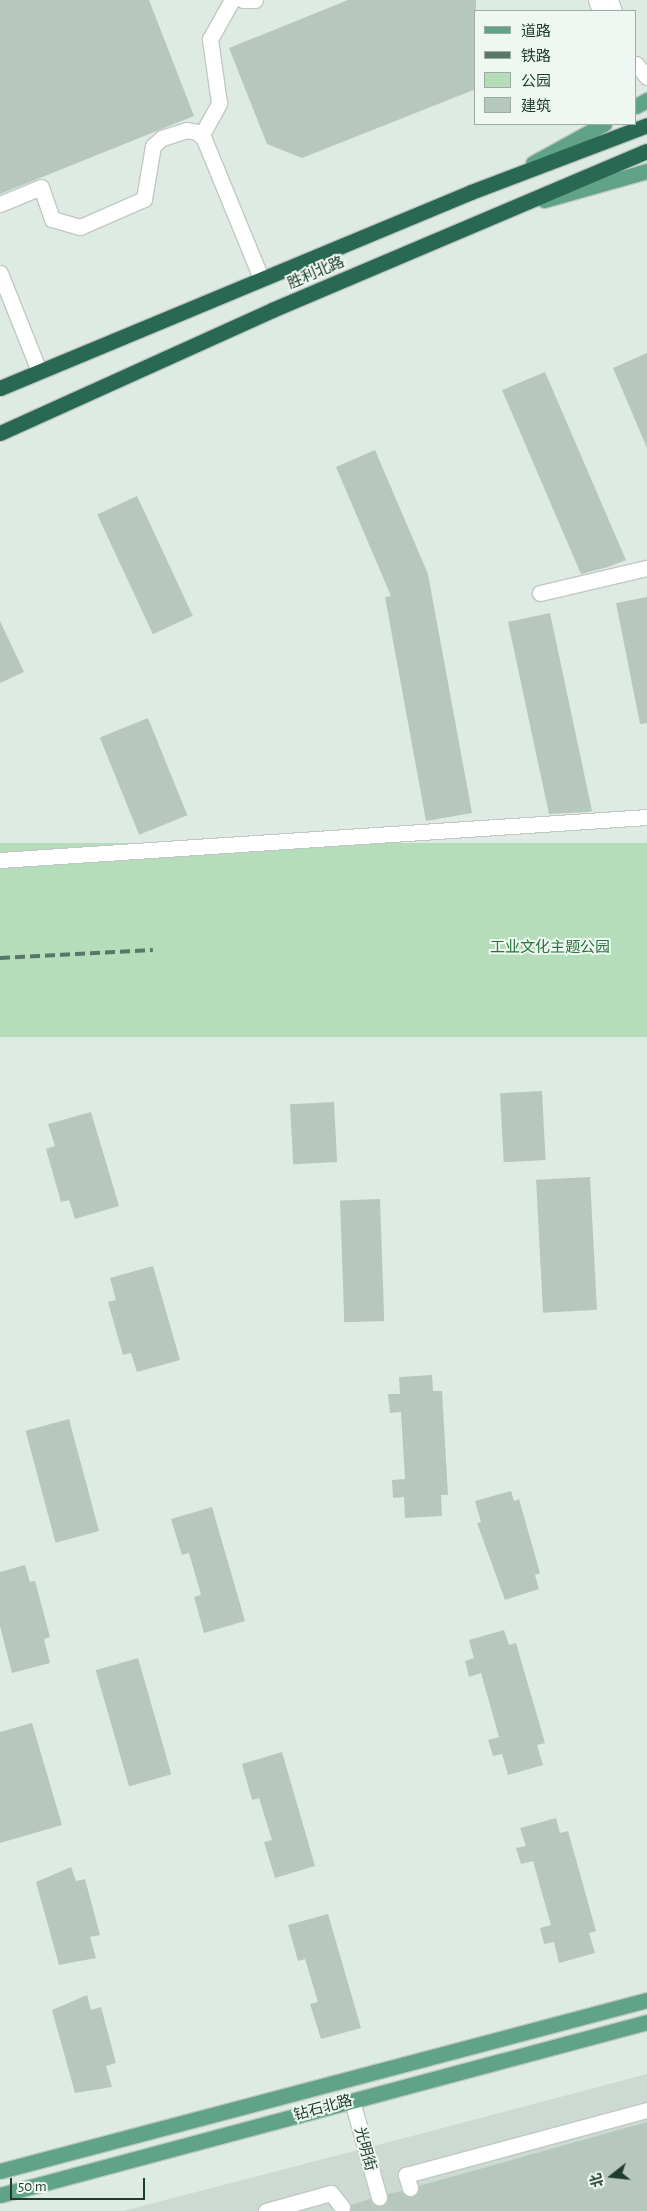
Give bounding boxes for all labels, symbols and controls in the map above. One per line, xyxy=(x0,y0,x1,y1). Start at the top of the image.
legend xyxy=(474,10,637,125)
text: 道路 xyxy=(521,24,551,39)
text: 铁路 xyxy=(521,49,551,64)
text: 公园 xyxy=(521,74,551,89)
text: 建筑 xyxy=(521,99,551,114)
street label: 胜利北路 xyxy=(285,253,347,293)
park label: 工业文化主题公园 xyxy=(490,939,610,957)
street label: 钻石北路 xyxy=(292,2092,354,2124)
street label: 光明街 xyxy=(350,2125,380,2173)
north arrow xyxy=(587,2151,637,2201)
scale bar xyxy=(12,2168,148,2200)
text: 北 xyxy=(589,2171,606,2189)
text: 50 m xyxy=(18,2179,47,2194)

